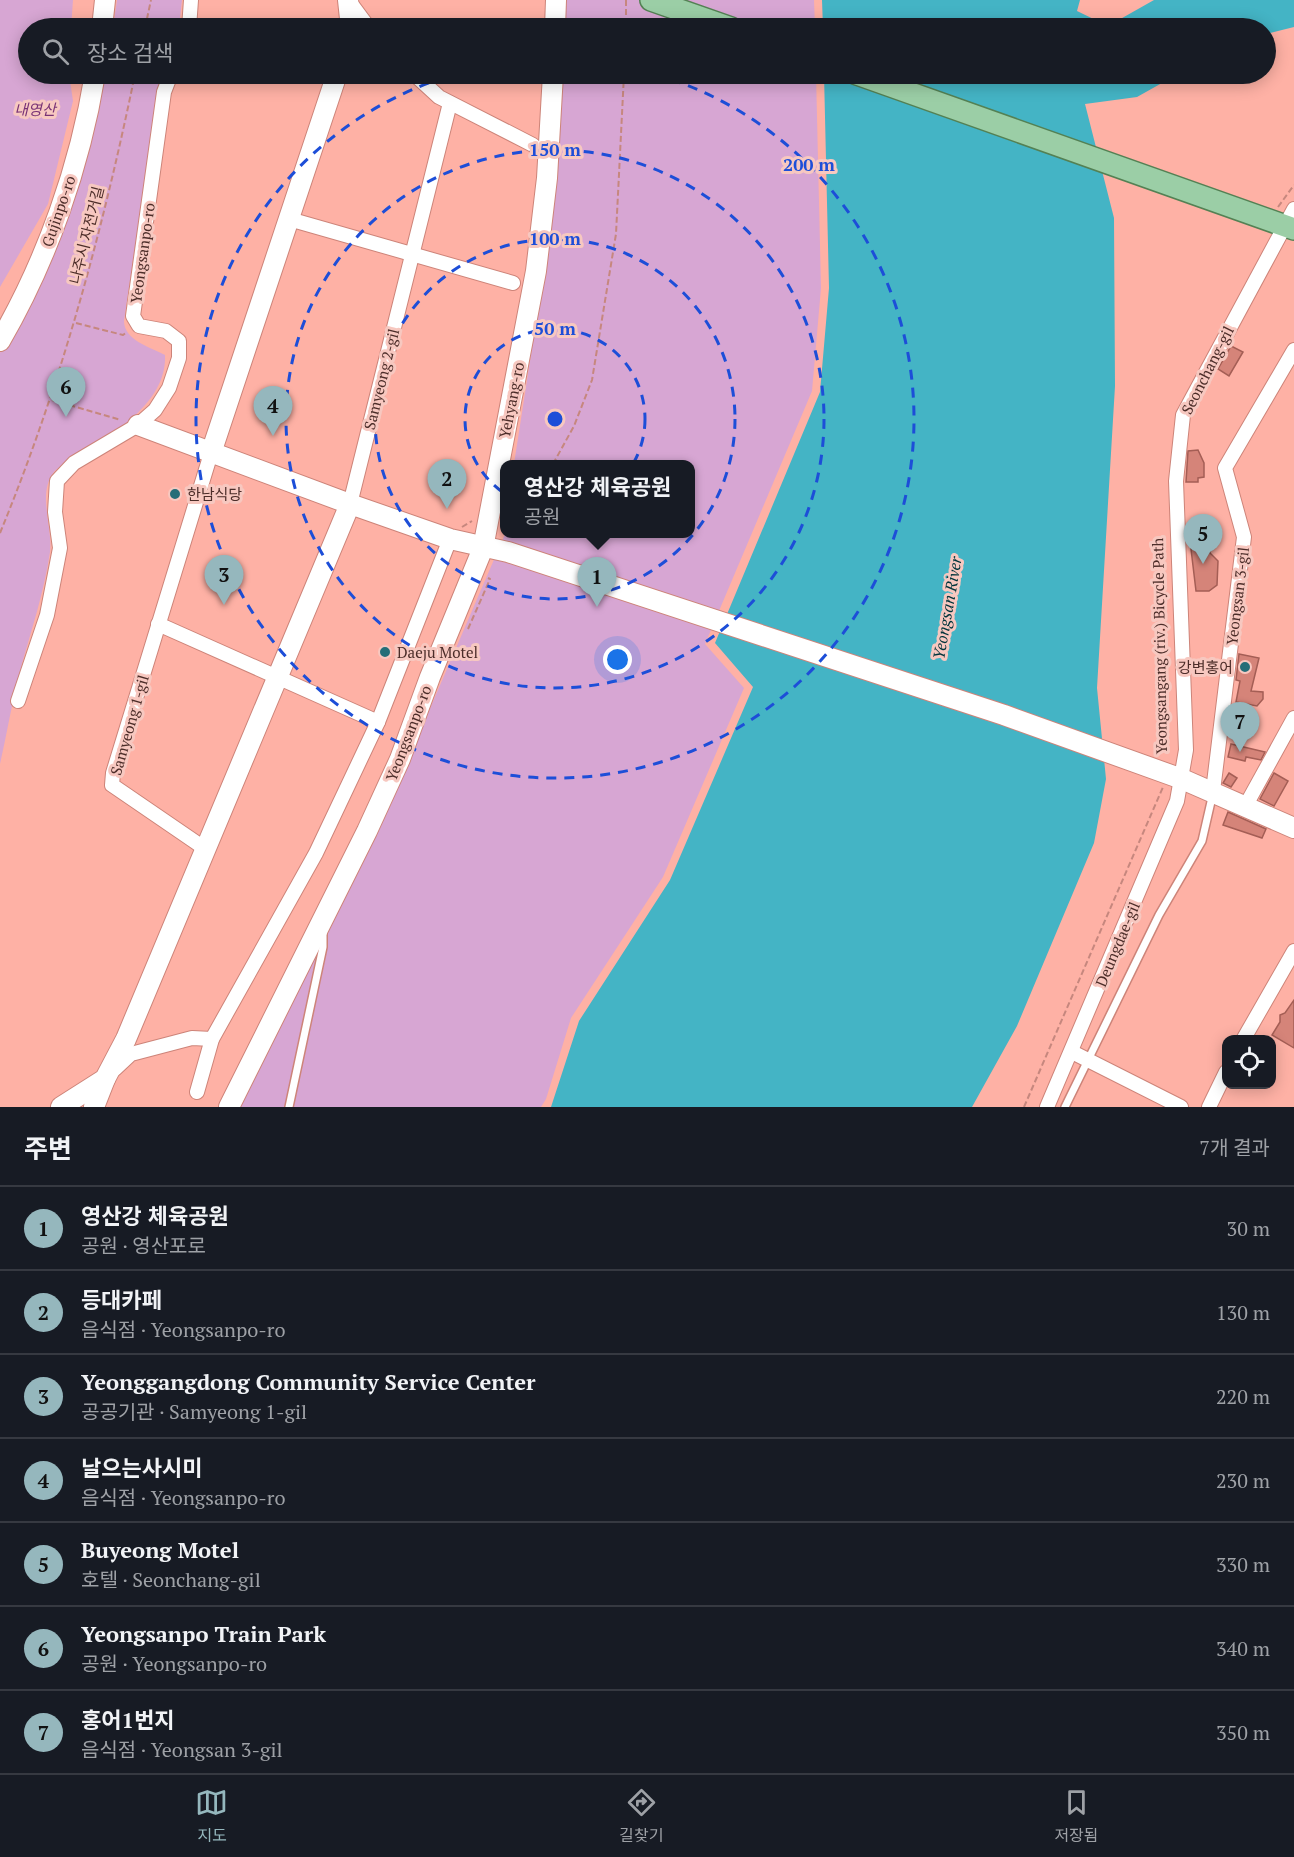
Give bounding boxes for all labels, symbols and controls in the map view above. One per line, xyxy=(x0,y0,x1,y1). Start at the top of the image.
search box xyxy=(18,18,1276,84)
icon: search xyxy=(39,35,72,68)
text: 장소 검색 xyxy=(87,38,173,67)
park label: 내영산 xyxy=(14,99,58,119)
text: 150 m xyxy=(529,137,581,161)
text: 200 m xyxy=(783,152,835,176)
street label: Gujinpo-ro xyxy=(37,173,79,249)
street label: 나주시 자전거길 xyxy=(64,184,108,286)
street label: Yeongsanpo-ro xyxy=(125,202,159,304)
text: 100 m xyxy=(529,226,581,250)
text: 50 m xyxy=(534,316,576,340)
street label: Seonchang-gil xyxy=(1176,323,1238,417)
street label: Samyeong 2-gil xyxy=(359,326,403,432)
street label: Yehyang-ro xyxy=(494,360,528,440)
pin: 6 xyxy=(46,368,86,417)
pin: 4 xyxy=(254,386,292,436)
centre of rings xyxy=(545,409,565,429)
pin: 2 xyxy=(428,460,466,509)
popup xyxy=(500,460,695,538)
text: 영산강 체육공원 xyxy=(524,472,671,501)
place label: 한남식당 xyxy=(187,484,242,504)
marker: 한남식당 xyxy=(168,487,182,501)
text: 공원 xyxy=(524,503,561,530)
pin: 5 xyxy=(1184,514,1222,564)
street label: Yeongsangang (riv.) Bicycle Path xyxy=(1147,537,1171,754)
street label: Yeongsan 3-gil xyxy=(1221,546,1253,646)
water label: Yeongsan River xyxy=(927,554,967,661)
pin: 3 xyxy=(204,556,244,605)
pin: 1 xyxy=(578,558,616,607)
place label: Daeju Motel xyxy=(397,642,478,662)
marker: Daeju Motel xyxy=(378,645,392,659)
your location xyxy=(603,645,632,674)
place label: 강변홍어 xyxy=(1178,657,1233,677)
marker: 강변홍어 xyxy=(1238,660,1252,674)
street label: Samyeong 1-gil xyxy=(105,673,153,777)
street label: Yeongsanpo-ro xyxy=(381,682,435,784)
pin: 7 xyxy=(1220,702,1260,752)
street label: Deungdae-gil xyxy=(1090,899,1144,989)
map controls xyxy=(1222,1035,1276,1089)
button: locate xyxy=(1222,1035,1276,1089)
text: 주변 xyxy=(24,1131,72,1165)
text: 7개 결과 xyxy=(1199,1134,1270,1161)
text: 영산강 체육공원 xyxy=(81,1201,229,1230)
text: 1 xyxy=(38,1215,49,1242)
text: 30 m xyxy=(1227,1215,1270,1242)
text: 공원 · 영산포로 xyxy=(81,1232,206,1259)
text: 등대카페 xyxy=(81,1285,162,1314)
text: 2 xyxy=(38,1299,49,1326)
text: 130 m xyxy=(1216,1299,1270,1326)
text: 음식점 · Yeongsanpo-ro xyxy=(81,1316,286,1343)
text: Yeonggangdong Community Service Center xyxy=(81,1367,536,1396)
text: 3 xyxy=(38,1383,49,1410)
text: 220 m xyxy=(1216,1383,1270,1410)
text: 공공기관 · Samyeong 1-gil xyxy=(81,1398,307,1425)
text: 날으는사시미 xyxy=(81,1453,202,1482)
text: 4 xyxy=(38,1467,49,1494)
text: 230 m xyxy=(1216,1467,1270,1494)
text: 음식점 · Yeongsanpo-ro xyxy=(81,1484,286,1511)
text: Buyeong Motel xyxy=(81,1535,239,1564)
text: 5 xyxy=(38,1551,49,1578)
text: 330 m xyxy=(1216,1551,1270,1578)
text: 호텔 · Seonchang-gil xyxy=(81,1566,261,1593)
text: Yeongsanpo Train Park xyxy=(81,1619,326,1648)
text: 6 xyxy=(38,1635,49,1662)
text: 340 m xyxy=(1216,1635,1270,1662)
text: 공원 · Yeongsanpo-ro xyxy=(81,1650,267,1677)
text: 홍어1번지 xyxy=(81,1705,174,1734)
text: 7 xyxy=(38,1719,49,1746)
text: 350 m xyxy=(1216,1719,1270,1746)
text: 음식점 · Yeongsan 3-gil xyxy=(81,1736,283,1763)
tab: 지도 xyxy=(195,1786,228,1846)
tab: 길찾기 xyxy=(619,1786,663,1846)
tab: 저장됨 xyxy=(1054,1786,1099,1846)

